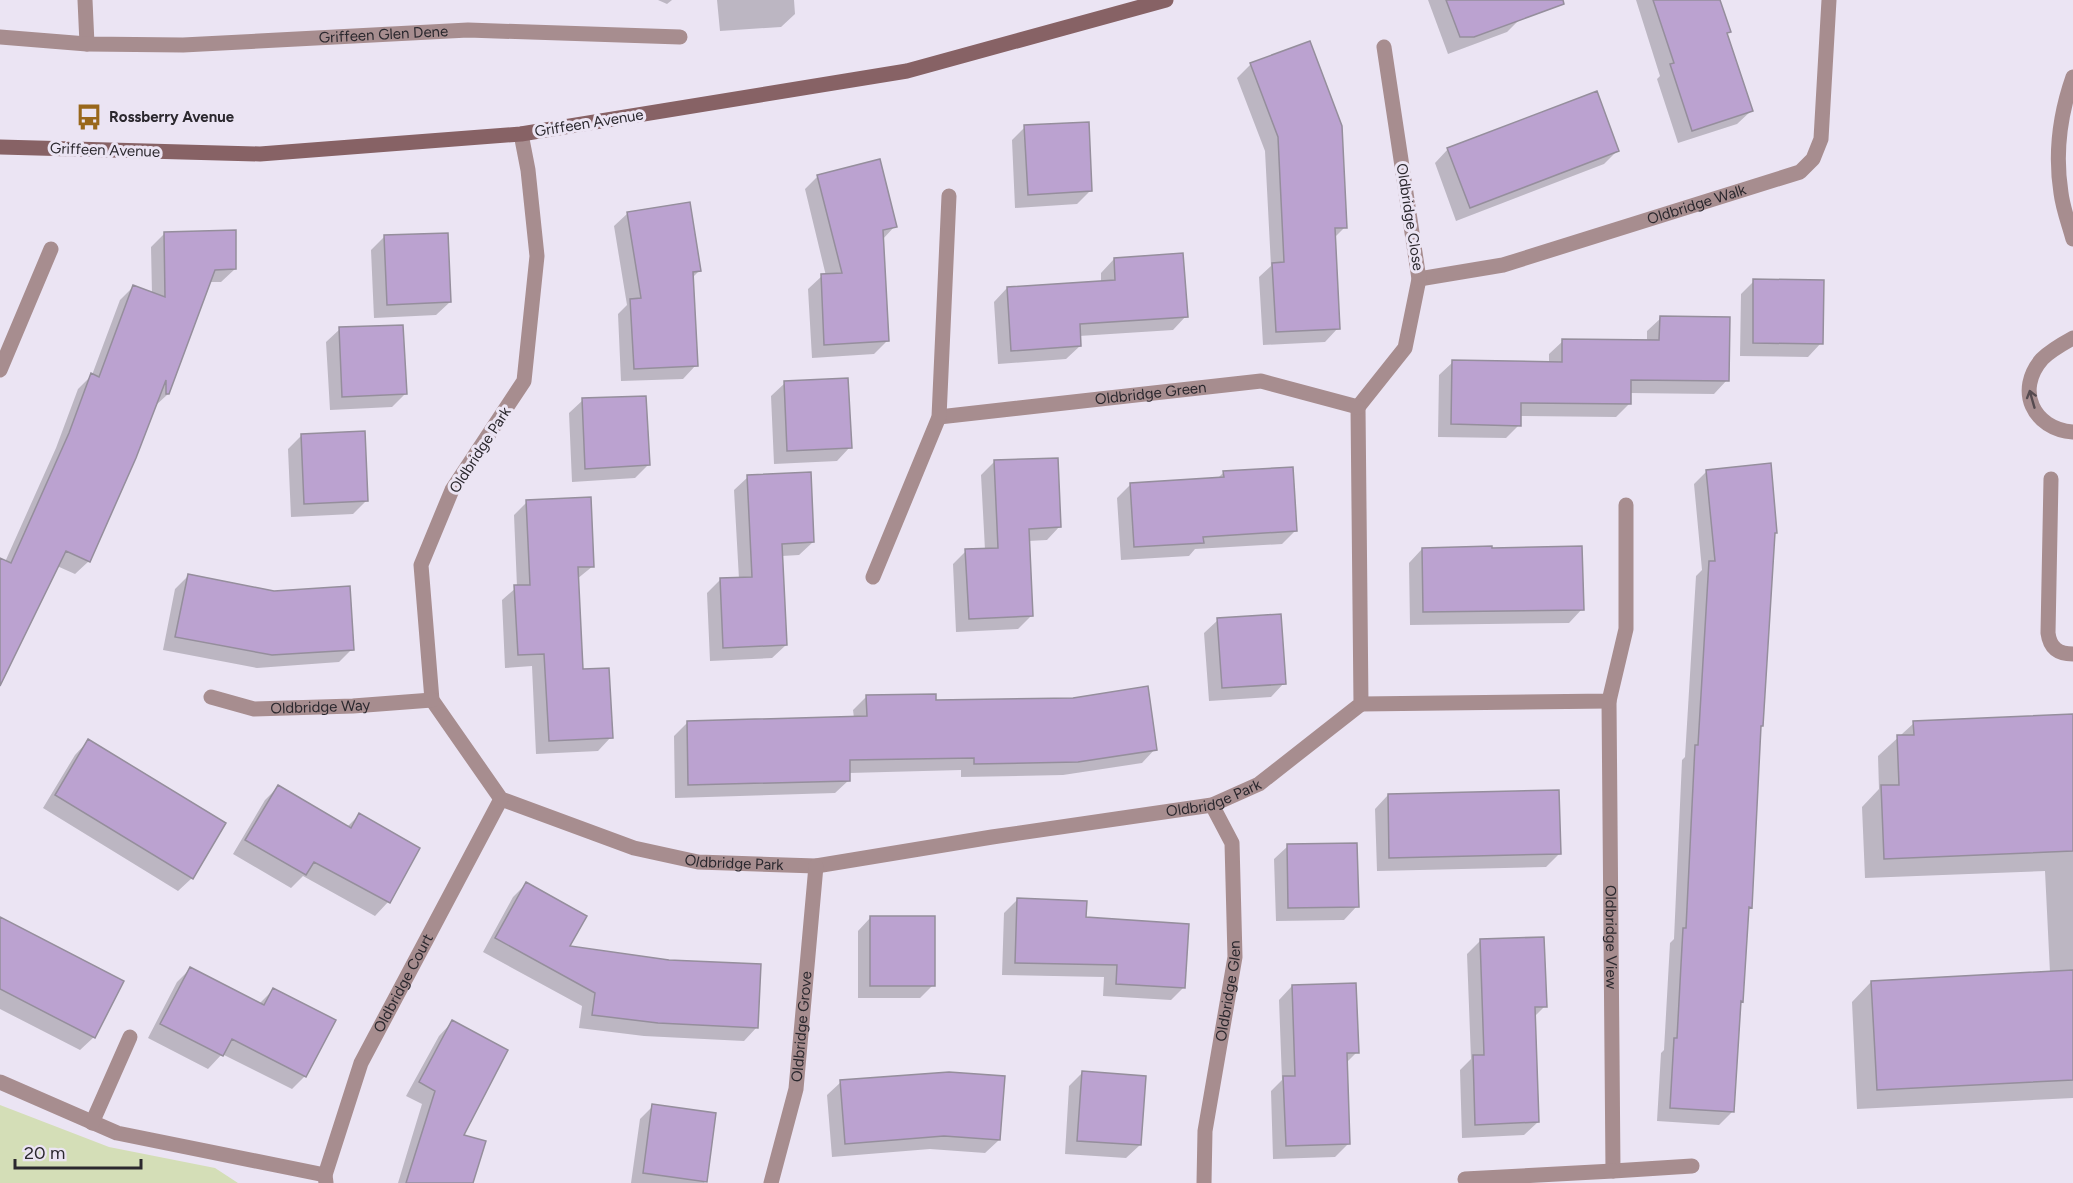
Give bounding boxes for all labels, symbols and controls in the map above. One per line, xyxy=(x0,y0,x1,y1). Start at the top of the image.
street label: Griffeen Glen Dene xyxy=(318,22,449,47)
bus stop icon: Rossberry Avenue xyxy=(74,102,104,132)
street label: Griffeen Avenue xyxy=(533,105,645,141)
place label: Rossberry Avenue xyxy=(109,108,235,126)
street label: Griffeen Avenue xyxy=(50,139,160,161)
street label: Oldbridge Close xyxy=(1393,162,1427,272)
street label: Oldbridge Walk xyxy=(1645,180,1749,228)
street label: Oldbridge Green xyxy=(1094,378,1207,408)
one-way arrow xyxy=(2025,390,2037,409)
street label: Oldbridge Park xyxy=(445,403,515,496)
street label: Oldbridge Way xyxy=(270,696,371,717)
street label: Oldbridge Park xyxy=(1165,775,1265,821)
street label: Oldbridge Park xyxy=(683,850,785,874)
street label: Oldbridge View xyxy=(1602,885,1620,989)
street label: Oldbridge Court xyxy=(370,930,437,1036)
street label: Oldbridge Glen xyxy=(1212,940,1244,1043)
street label: Oldbridge Grove xyxy=(788,970,816,1083)
scale bar xyxy=(15,1132,141,1170)
text: 20 m xyxy=(24,1142,65,1164)

